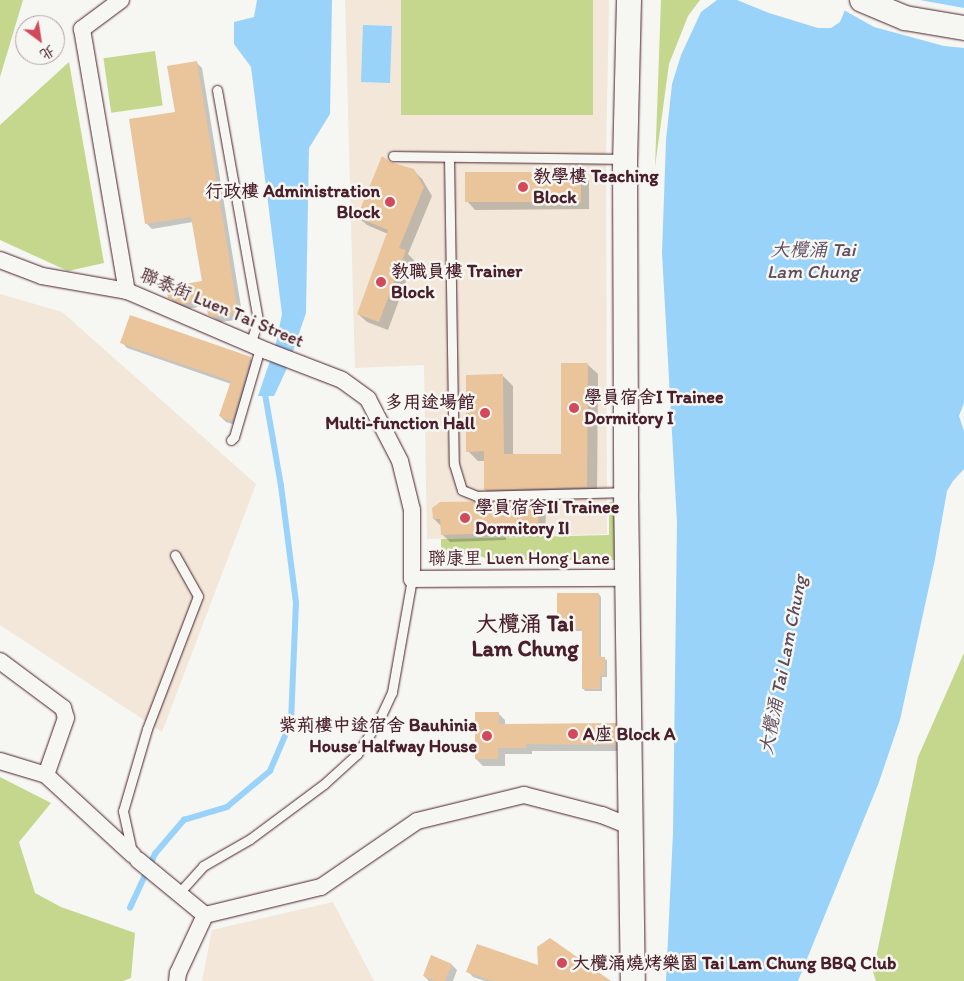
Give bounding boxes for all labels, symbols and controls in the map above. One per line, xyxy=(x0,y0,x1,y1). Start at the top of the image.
north arrow xyxy=(15,15,65,65)
text: 北 xyxy=(37,42,58,63)
place label: 教學樓 Teaching Block xyxy=(533,166,658,208)
place label: 行政樓 Administration Block xyxy=(205,181,380,223)
marker: 教學樓 Teaching Block xyxy=(517,181,529,193)
marker: 行政樓 Administration Block xyxy=(384,196,396,208)
water label: 大欖涌 Tai Lam Chung xyxy=(767,239,859,283)
place label: 教職員樓 Trainer Block xyxy=(391,261,522,304)
street label: 聯泰街 Luen Tai Street xyxy=(138,264,306,352)
marker: 教職員樓 Trainer Block xyxy=(375,276,387,288)
place label: 學員宿舍I Trainee Dormitory I xyxy=(584,387,724,429)
place label: 多用途場館 Multi-function Hall xyxy=(325,392,475,434)
marker: 學員宿舍I Trainee Dormitory I xyxy=(568,402,580,414)
marker: 多用途場館 Multi-function Hall xyxy=(479,407,491,419)
place label: 學員宿舍II Trainee Dormitory II xyxy=(475,497,619,540)
marker: 學員宿舍II Trainee Dormitory II xyxy=(459,512,471,524)
street label: 聯康里 Luen Hong Lane xyxy=(428,547,610,569)
water label: 大欖涌 Tai Lam Chung xyxy=(754,574,812,756)
district label: 大欖涌 Tai Lam Chung xyxy=(471,610,579,661)
place label: 紫荊樓中途宿舍 Bauhinia House Halfway House xyxy=(279,715,477,758)
place label: A座 Block A xyxy=(583,723,676,745)
marker: A座 Block A xyxy=(567,728,579,740)
marker: 紫荊樓中途宿舍 Bauhinia House Halfway House xyxy=(481,730,493,742)
place label: 大欖涌燒烤樂園 Tai Lam Chung BBQ Club xyxy=(572,952,896,974)
marker: 大欖涌燒烤樂園 Tai Lam Chung BBQ Club xyxy=(556,957,568,969)

